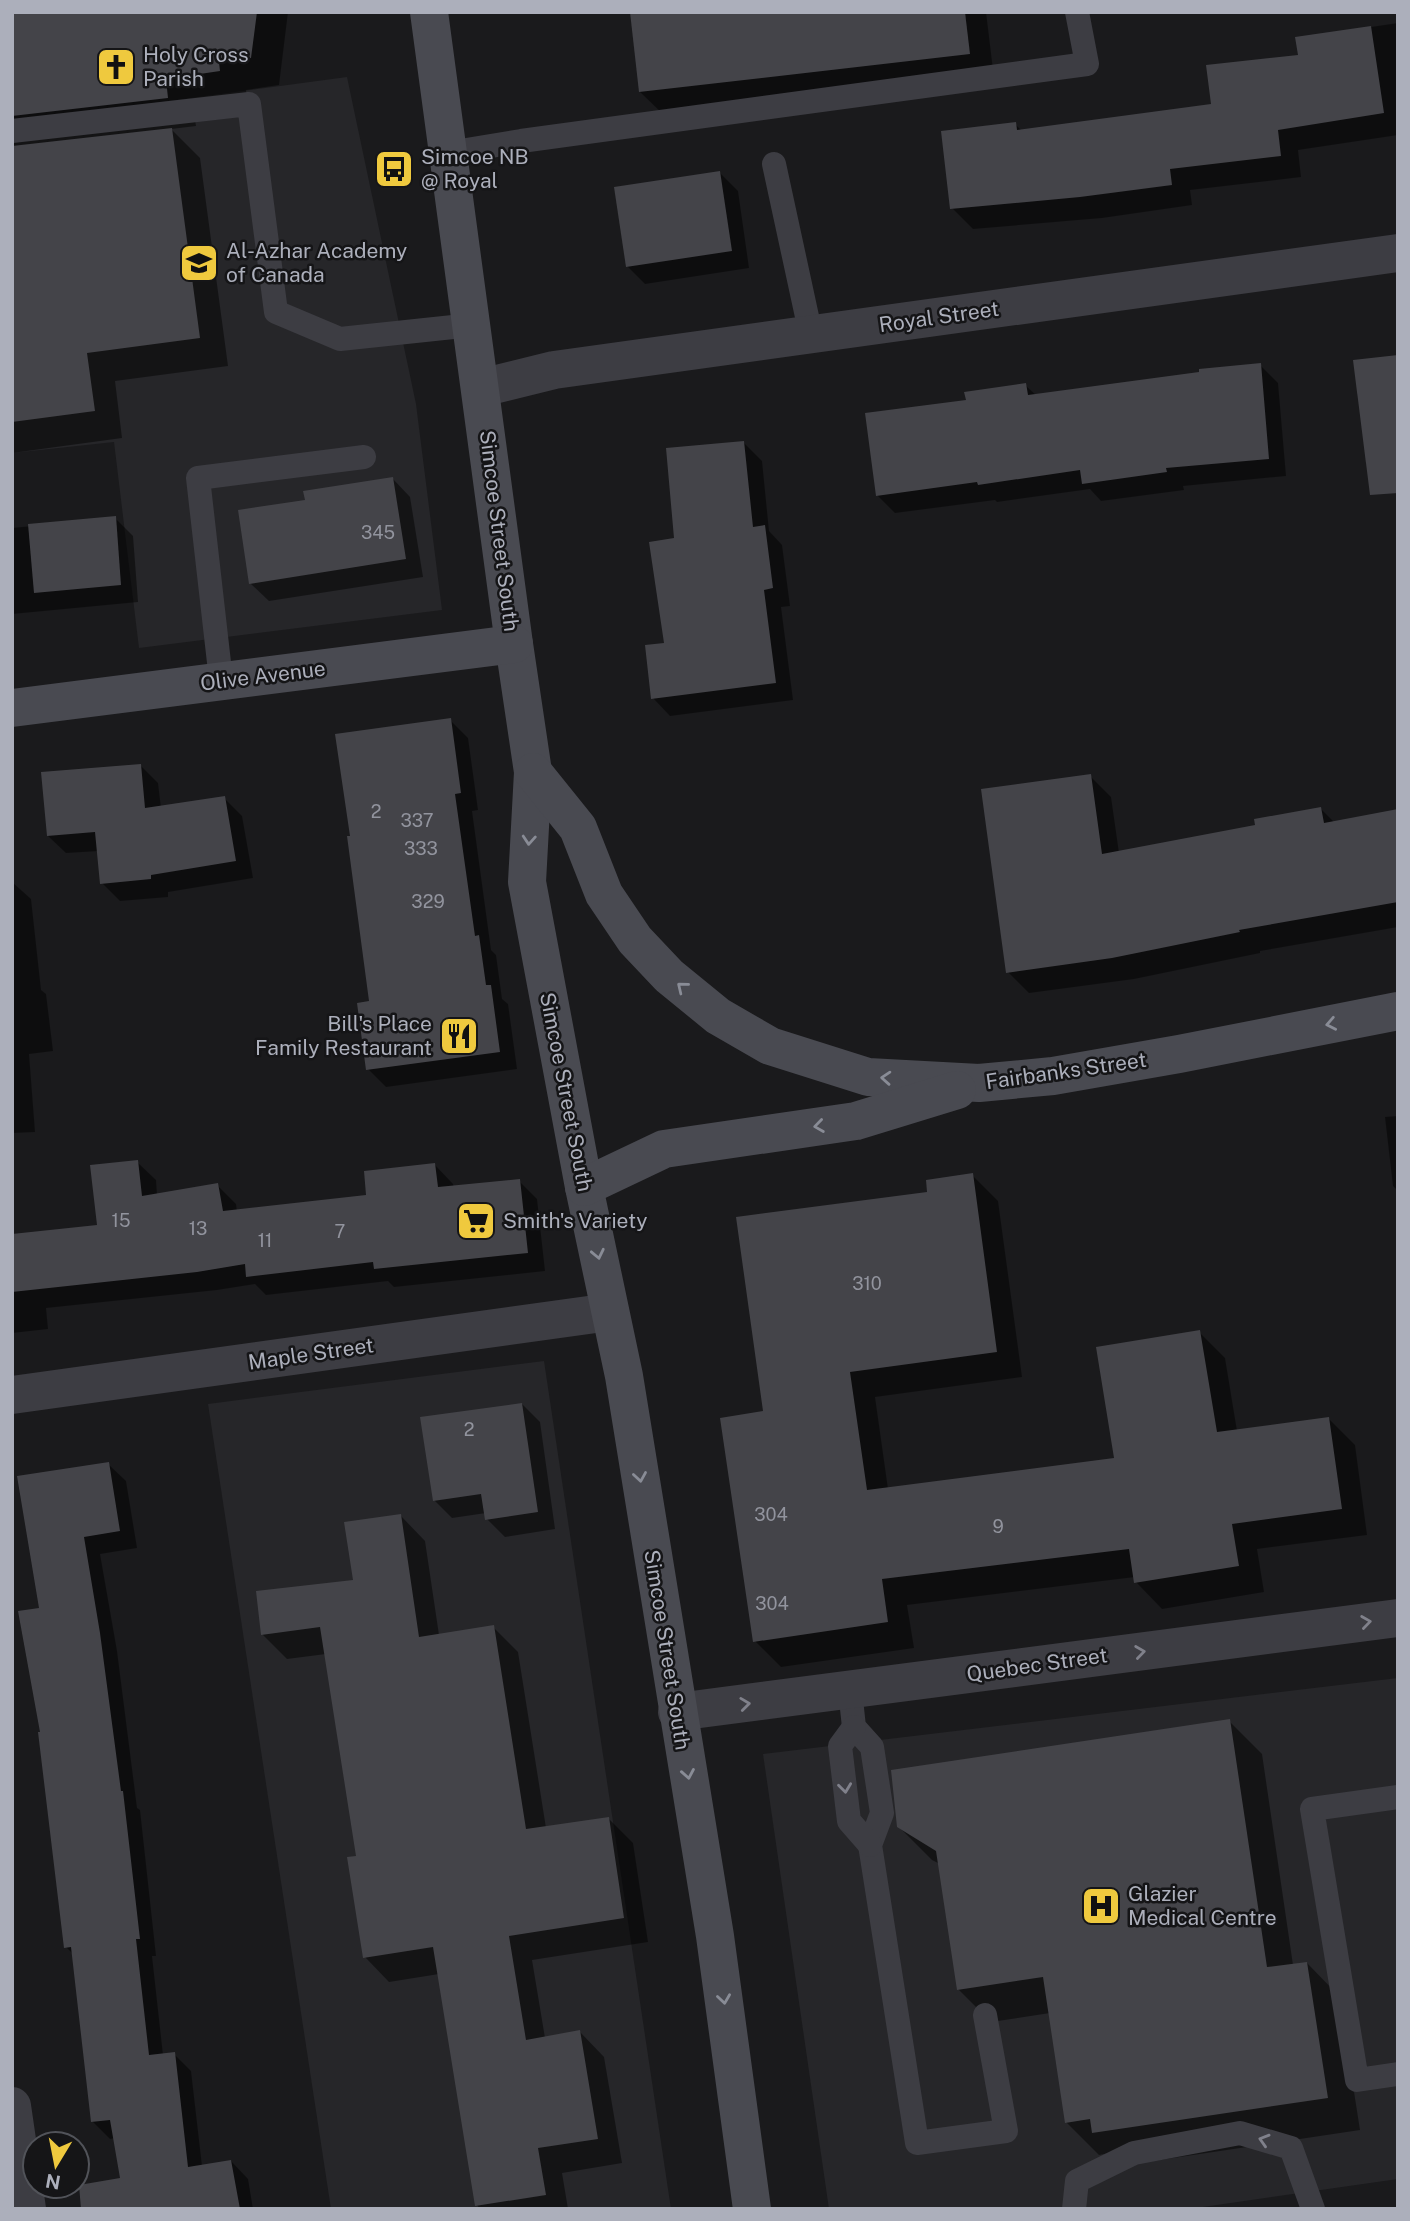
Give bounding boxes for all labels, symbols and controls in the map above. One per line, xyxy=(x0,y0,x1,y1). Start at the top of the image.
place label: Holy Cross Parish xyxy=(143,42,249,91)
church icon: Holy Cross Parish xyxy=(95,46,137,88)
place label: Simcoe NB @ Royal xyxy=(421,144,529,193)
bus stop icon: Simcoe NB @ Royal xyxy=(373,148,415,190)
place label: Al-Azhar Academy of Canada xyxy=(226,238,407,287)
school or university icon: Al-Azhar Academy of Canada xyxy=(178,242,220,284)
street label: Royal Street xyxy=(877,296,1001,337)
street label: Simcoe Street South xyxy=(475,429,524,633)
house number: 345 xyxy=(361,522,395,543)
street label: Olive Avenue xyxy=(199,655,327,696)
house number: 2 xyxy=(371,801,381,822)
house number: 337 xyxy=(400,810,434,831)
one-way arrow xyxy=(522,835,537,846)
house number: 333 xyxy=(404,838,438,859)
house number: 329 xyxy=(411,891,445,912)
one-way arrow xyxy=(677,982,689,995)
street label: Simcoe Street South xyxy=(535,990,598,1194)
place label: Bill's Place Family Restaurant xyxy=(255,1011,432,1060)
restaurant icon: Bill's Place Family Restaurant xyxy=(438,1015,480,1057)
one-way arrow xyxy=(1325,1016,1337,1031)
street label: Fairbanks Street xyxy=(984,1047,1148,1094)
one-way arrow xyxy=(880,1071,891,1086)
one-way arrow xyxy=(813,1119,824,1134)
supermarket icon: Smith's Variety xyxy=(455,1200,497,1242)
place label: Smith's Variety xyxy=(503,1208,647,1233)
house number: 15 xyxy=(112,1210,130,1231)
house number: 13 xyxy=(189,1218,207,1239)
house number: 7 xyxy=(335,1221,345,1242)
house number: 11 xyxy=(258,1230,272,1251)
one-way arrow xyxy=(589,1248,604,1260)
house number: 310 xyxy=(852,1273,882,1294)
street label: Maple Street xyxy=(246,1332,375,1375)
house number: 2 xyxy=(464,1419,474,1440)
one-way arrow xyxy=(632,1471,647,1483)
house number: 304 xyxy=(754,1504,788,1525)
house number: 9 xyxy=(992,1516,1004,1537)
street label: Simcoe Street South xyxy=(639,1548,696,1752)
house number: 304 xyxy=(755,1593,789,1614)
one-way arrow xyxy=(1360,1614,1372,1629)
street label: Quebec Street xyxy=(965,1642,1109,1687)
one-way arrow xyxy=(1135,1644,1146,1659)
one-way arrow xyxy=(739,1697,751,1712)
one-way arrow xyxy=(680,1768,695,1780)
one-way arrow xyxy=(837,1782,852,1793)
place label: Glazier Medical Centre xyxy=(1128,1881,1277,1930)
hospital icon: Glazier Medical Centre xyxy=(1080,1885,1122,1927)
one-way arrow xyxy=(716,1993,731,2005)
north arrow xyxy=(21,2130,91,2200)
one-way arrow xyxy=(1258,2133,1270,2148)
text: N xyxy=(44,2170,62,2194)

